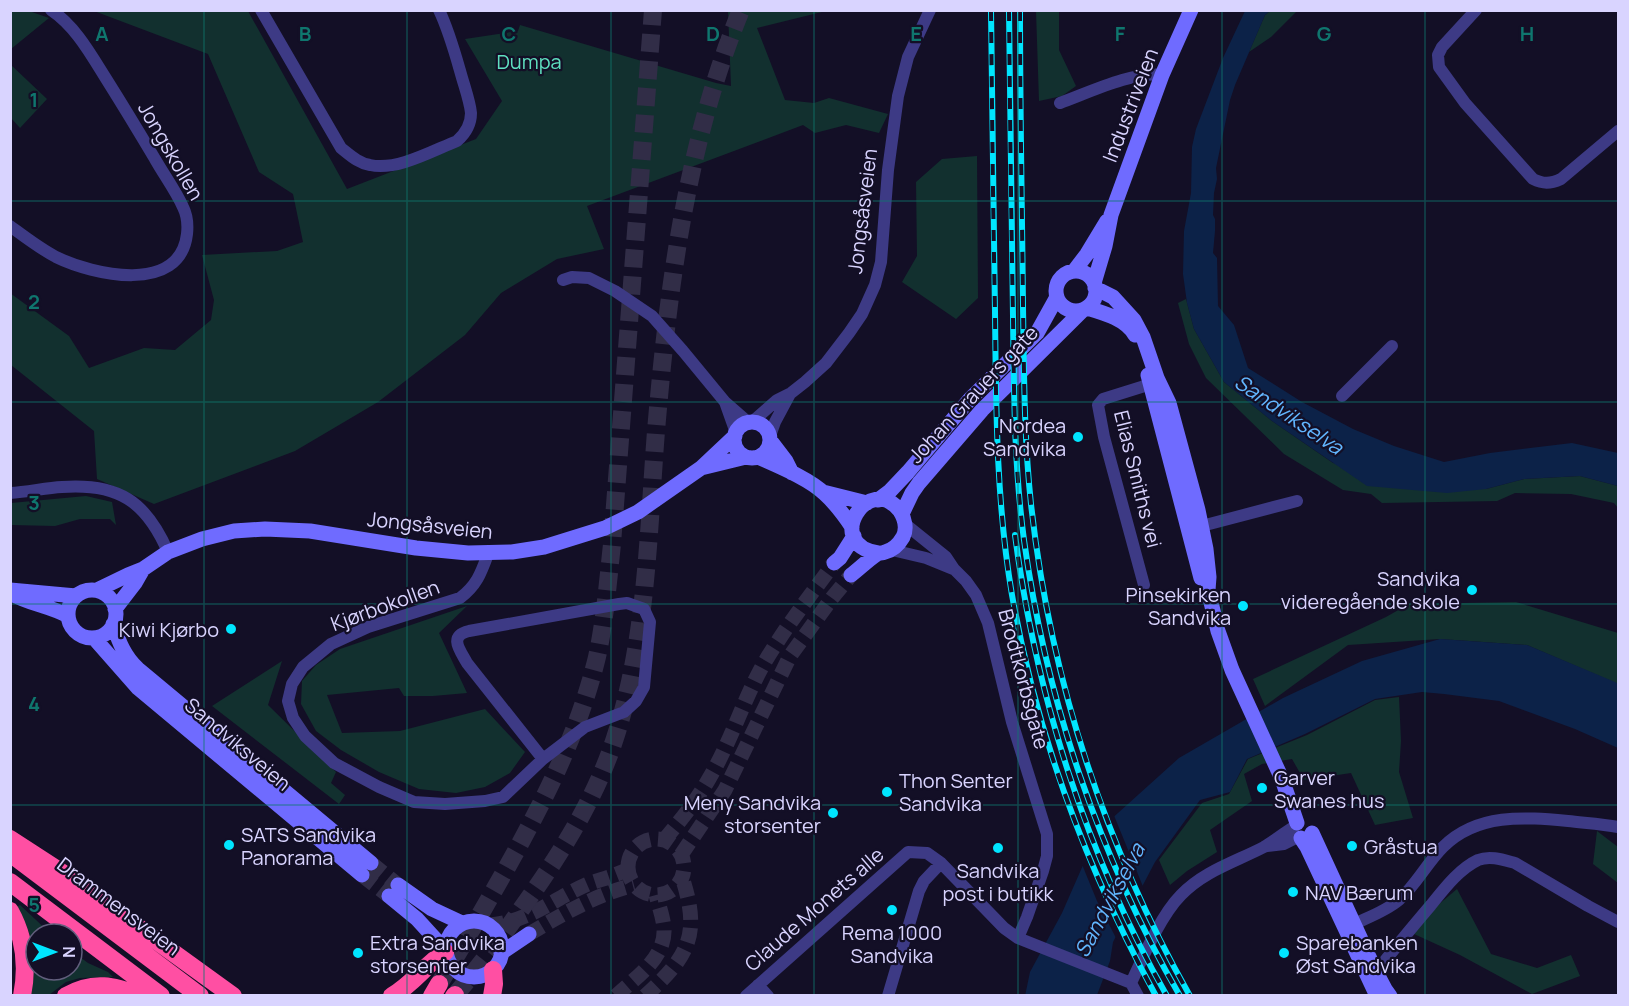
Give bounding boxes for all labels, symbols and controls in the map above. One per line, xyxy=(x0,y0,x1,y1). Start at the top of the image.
text: A xyxy=(95,20,109,47)
text: B xyxy=(299,20,312,47)
text: C xyxy=(502,20,516,47)
text: D xyxy=(706,20,720,47)
text: E xyxy=(910,20,922,47)
text: F xyxy=(1115,20,1126,47)
text: G xyxy=(1317,20,1332,47)
text: H xyxy=(1520,20,1534,47)
street label: Industriveien xyxy=(1096,44,1164,166)
park label: Dumpa xyxy=(496,48,562,75)
text: 1 xyxy=(30,86,38,113)
street label: Jongskollen xyxy=(132,97,210,205)
street label: Jongsåsveien xyxy=(841,147,883,275)
text: 2 xyxy=(28,288,40,315)
street label: Johan Grauers gate xyxy=(902,319,1044,469)
water label: Sandvikselva xyxy=(1229,367,1350,461)
street label: Elias Smiths vei xyxy=(1108,407,1168,551)
place label: Nordea Sandvika xyxy=(983,412,1066,462)
marker: Nordea Sandvika xyxy=(1071,430,1085,444)
text: 3 xyxy=(28,489,40,516)
street label: Jongsåsveien xyxy=(366,505,494,545)
place label: Sandvika videregående skole xyxy=(1281,565,1460,615)
street label: Kjørbokollen xyxy=(327,573,443,637)
place label: Pinsekirken Sandvika xyxy=(1125,581,1231,631)
marker: Sandvika videregående skole xyxy=(1465,583,1479,597)
marker: Pinsekirken Sandvika xyxy=(1236,599,1250,613)
street label: Brodtkorbsgate xyxy=(992,606,1056,752)
place label: Kiwi Kjørbo xyxy=(119,616,219,643)
marker: Kiwi Kjørbo xyxy=(224,622,238,636)
text: 4 xyxy=(28,690,40,717)
street label: Sandviksveien xyxy=(179,692,297,796)
place label: Garver Swanes hus xyxy=(1274,764,1384,814)
place label: Thon Senter Sandvika xyxy=(899,767,1013,817)
marker: Garver Swanes hus xyxy=(1255,781,1269,795)
marker: Thon Senter Sandvika xyxy=(880,785,894,799)
place label: Meny Sandvika storsenter xyxy=(684,789,821,839)
marker: Meny Sandvika storsenter xyxy=(826,806,840,820)
place label: SATS Sandvika Panorama xyxy=(241,821,376,871)
place label: Gråstua xyxy=(1364,833,1438,860)
water label: Sandvikselva xyxy=(1067,837,1151,962)
marker: SATS Sandvika Panorama xyxy=(222,838,236,852)
marker: Gråstua xyxy=(1345,839,1359,853)
street label: Claude Monets alle xyxy=(739,841,889,977)
marker: Sandvika post i butikk xyxy=(991,841,1005,855)
street label: Drammensveien xyxy=(52,851,186,961)
place label: Sandvika post i butikk xyxy=(943,857,1055,907)
place label: NAV Bærum xyxy=(1305,879,1413,906)
marker: NAV Bærum xyxy=(1286,885,1300,899)
text: 5 xyxy=(28,891,40,918)
marker: Rema 1000 Sandvika xyxy=(885,903,899,917)
place label: Rema 1000 Sandvika xyxy=(842,919,942,969)
north arrow xyxy=(24,922,84,982)
place label: Extra Sandvika storsenter xyxy=(370,929,505,979)
place label: Sparebanken Øst Sandvika xyxy=(1296,929,1418,979)
text: N xyxy=(58,946,80,958)
marker: Extra Sandvika storsenter xyxy=(351,946,365,960)
marker: Sparebanken Øst Sandvika xyxy=(1277,946,1291,960)

